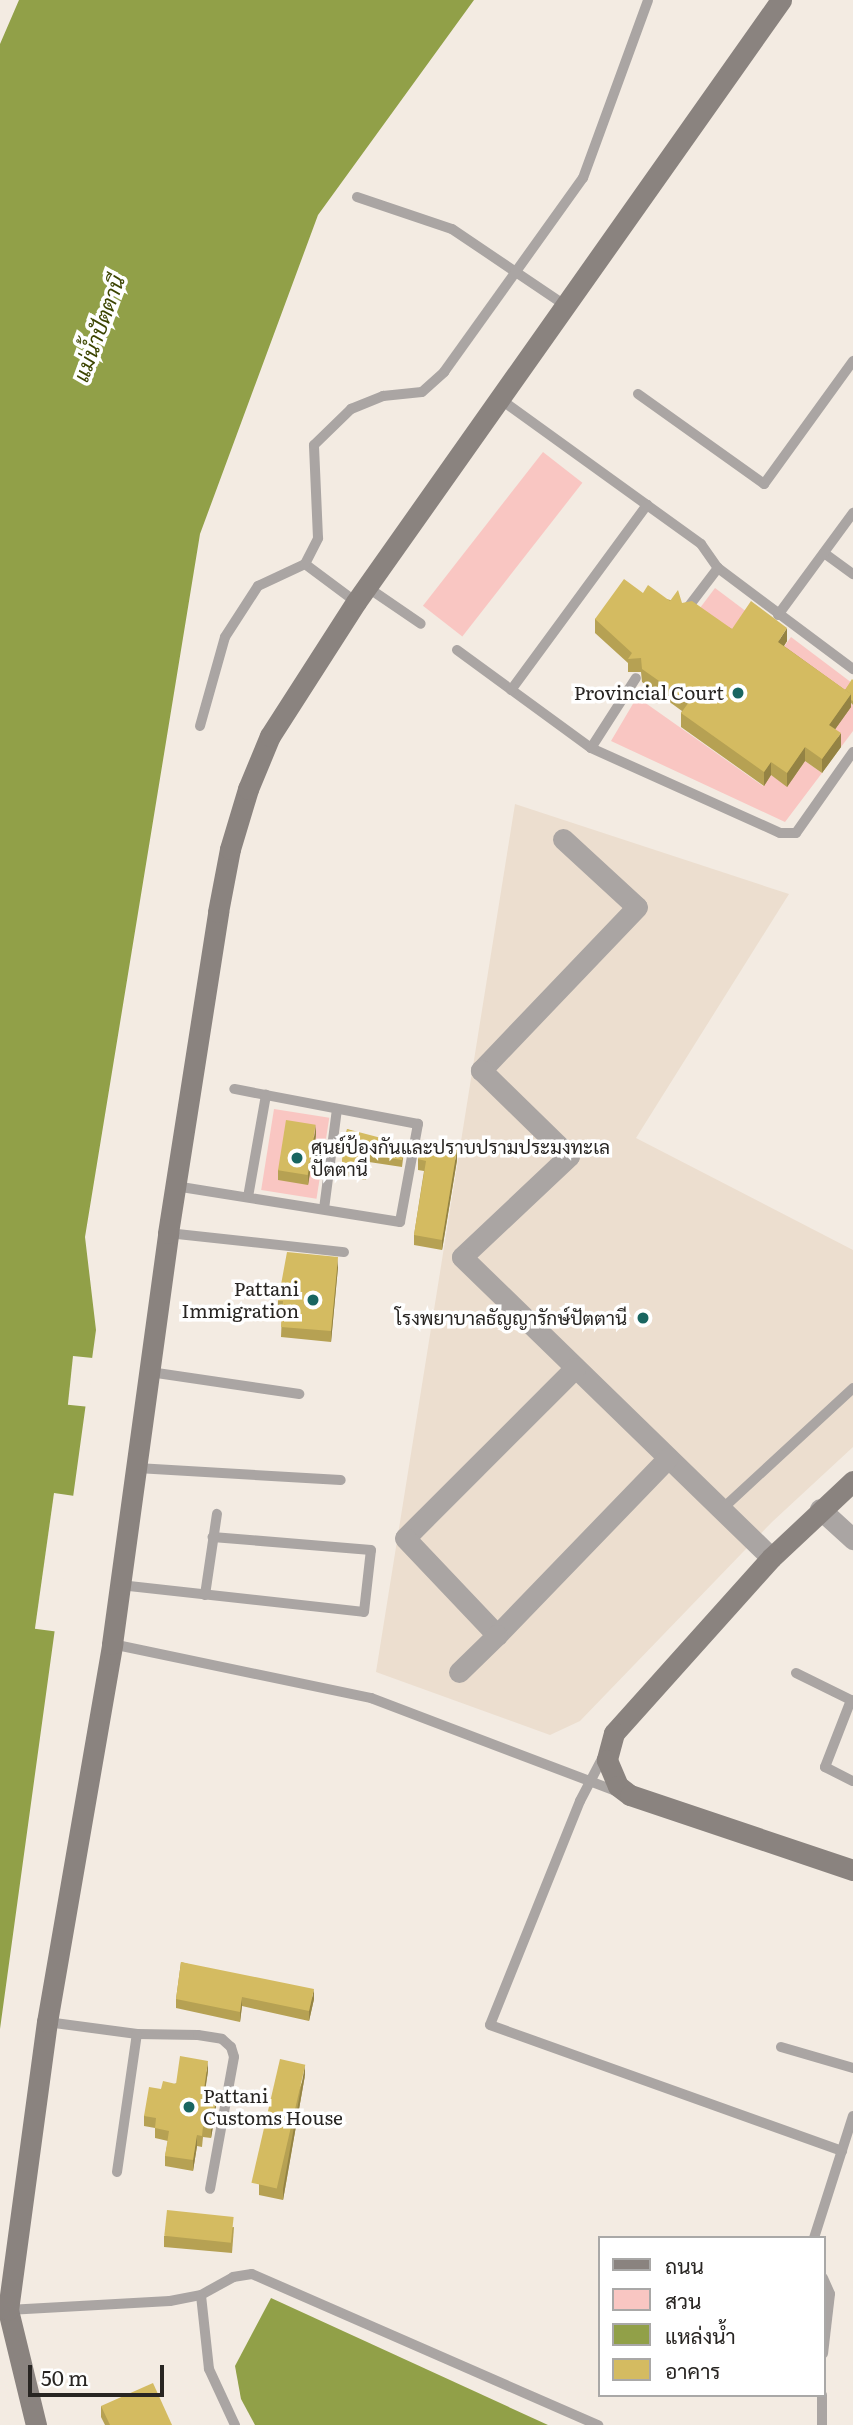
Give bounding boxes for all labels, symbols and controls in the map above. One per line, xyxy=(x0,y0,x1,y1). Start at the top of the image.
water label: แม่น้ำปัตตานี xyxy=(67,271,129,385)
place label: Provincial Court xyxy=(574,682,724,704)
marker: Provincial Court xyxy=(730,685,746,701)
place label: ศูนย์ป้องกันและปราบปรามประมงทะเล ปัตตานี xyxy=(311,1136,610,1180)
marker: ศูนย์ป้องกันและปราบปรามประมงทะเล ปัตตานี xyxy=(289,1150,305,1166)
place label: Pattani Immigration xyxy=(181,1278,299,1322)
marker: Pattani Immigration xyxy=(305,1292,321,1308)
place label: โรงพยาบาลธัญญารักษ์ปัตตานี xyxy=(395,1307,627,1329)
marker: โรงพยาบาลธัญญารักษ์ปัตตานี xyxy=(633,1308,653,1328)
place label: Pattani Customs House xyxy=(203,2085,343,2129)
marker: Pattani Customs House xyxy=(181,2099,197,2115)
legend xyxy=(598,2236,825,2397)
text: ถนน xyxy=(665,2249,704,2280)
text: สวน xyxy=(665,2284,701,2315)
text: แหล่งน้ำ xyxy=(665,2319,736,2350)
scale bar xyxy=(32,2352,168,2396)
text: อาคาร xyxy=(665,2354,721,2385)
text: 50 m xyxy=(41,2361,88,2392)

